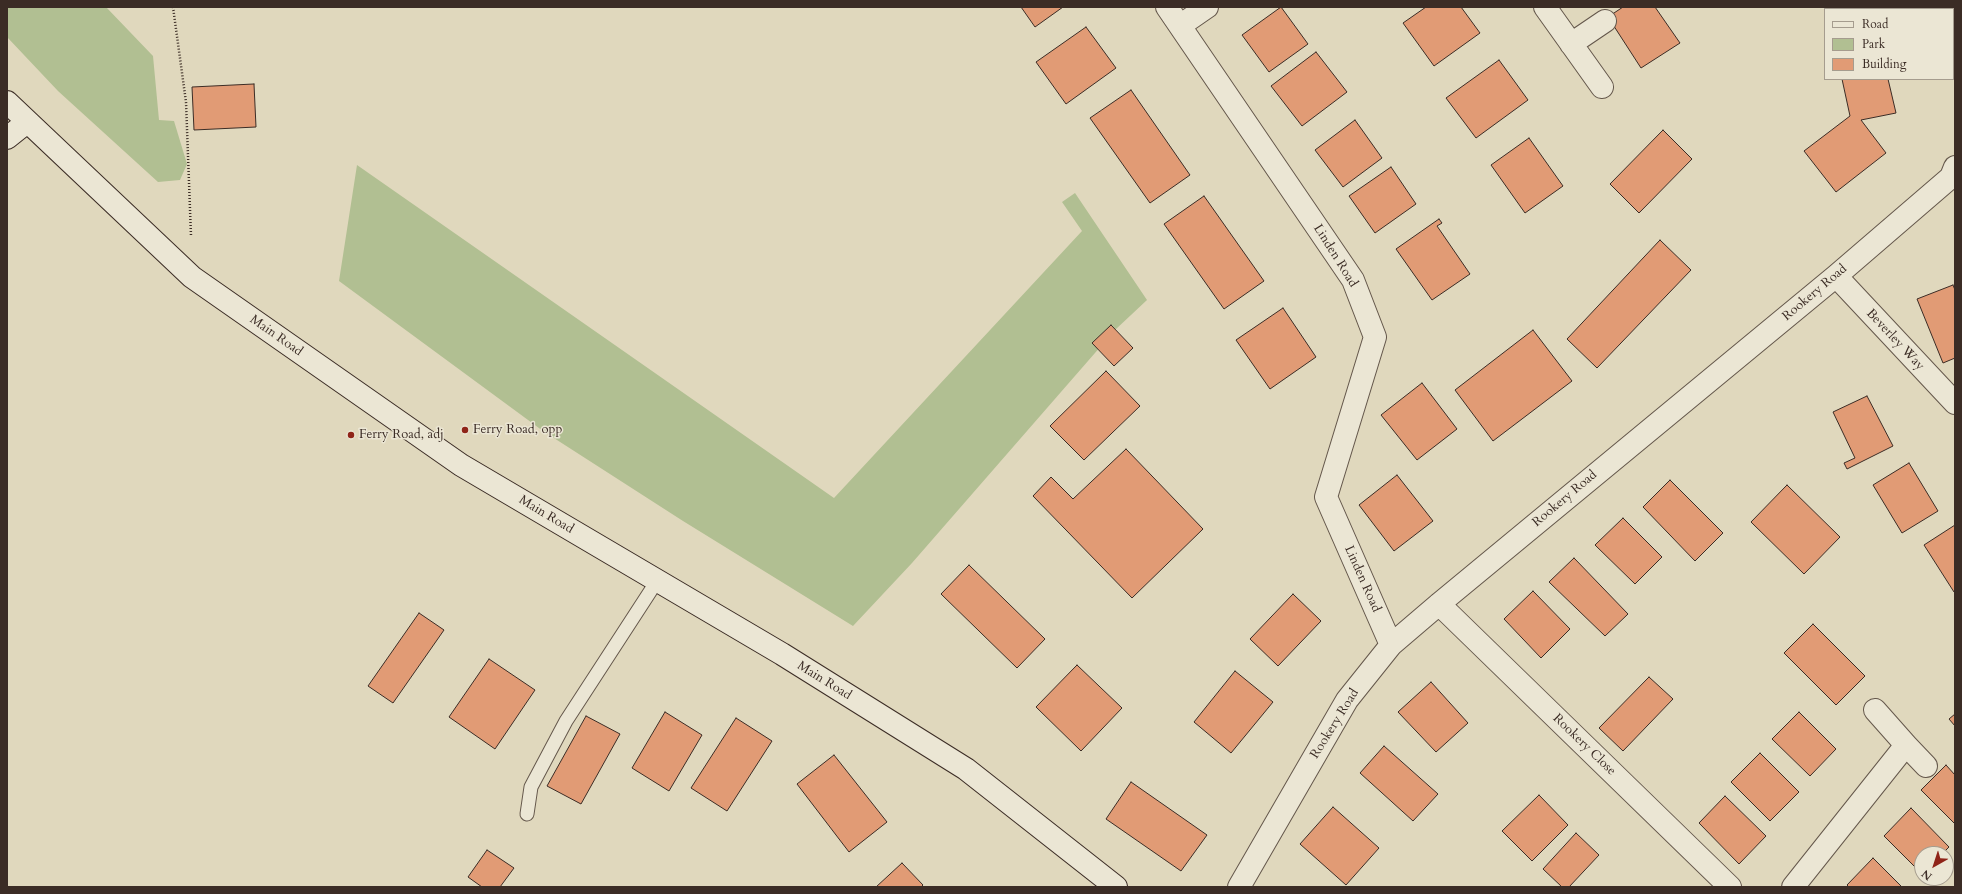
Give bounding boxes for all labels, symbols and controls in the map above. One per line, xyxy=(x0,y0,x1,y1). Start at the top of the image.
legend xyxy=(1824,8,1954,80)
text: Road xyxy=(1862,16,1888,32)
text: Park xyxy=(1862,36,1885,52)
text: Building xyxy=(1862,56,1906,72)
street label: Linden Road xyxy=(1310,222,1360,290)
street label: Rookery Road xyxy=(1780,261,1850,325)
street label: Beverley Way xyxy=(1863,306,1927,374)
street label: Main Road xyxy=(247,312,305,360)
place label: Ferry Road, opp xyxy=(473,422,562,438)
marker: Ferry Road, opp xyxy=(460,425,470,435)
place label: Ferry Road, adj xyxy=(359,427,444,443)
marker: Ferry Road, adj xyxy=(346,430,356,440)
street label: Rookery Road xyxy=(1530,467,1600,531)
street label: Main Road xyxy=(516,493,576,537)
street label: Linden Road xyxy=(1340,543,1384,615)
street label: Main Road xyxy=(794,658,854,704)
street label: Rookery Road xyxy=(1307,686,1363,762)
street label: Rookery Close xyxy=(1549,711,1619,779)
north arrow xyxy=(1914,846,1954,886)
text: N xyxy=(1918,866,1935,884)

